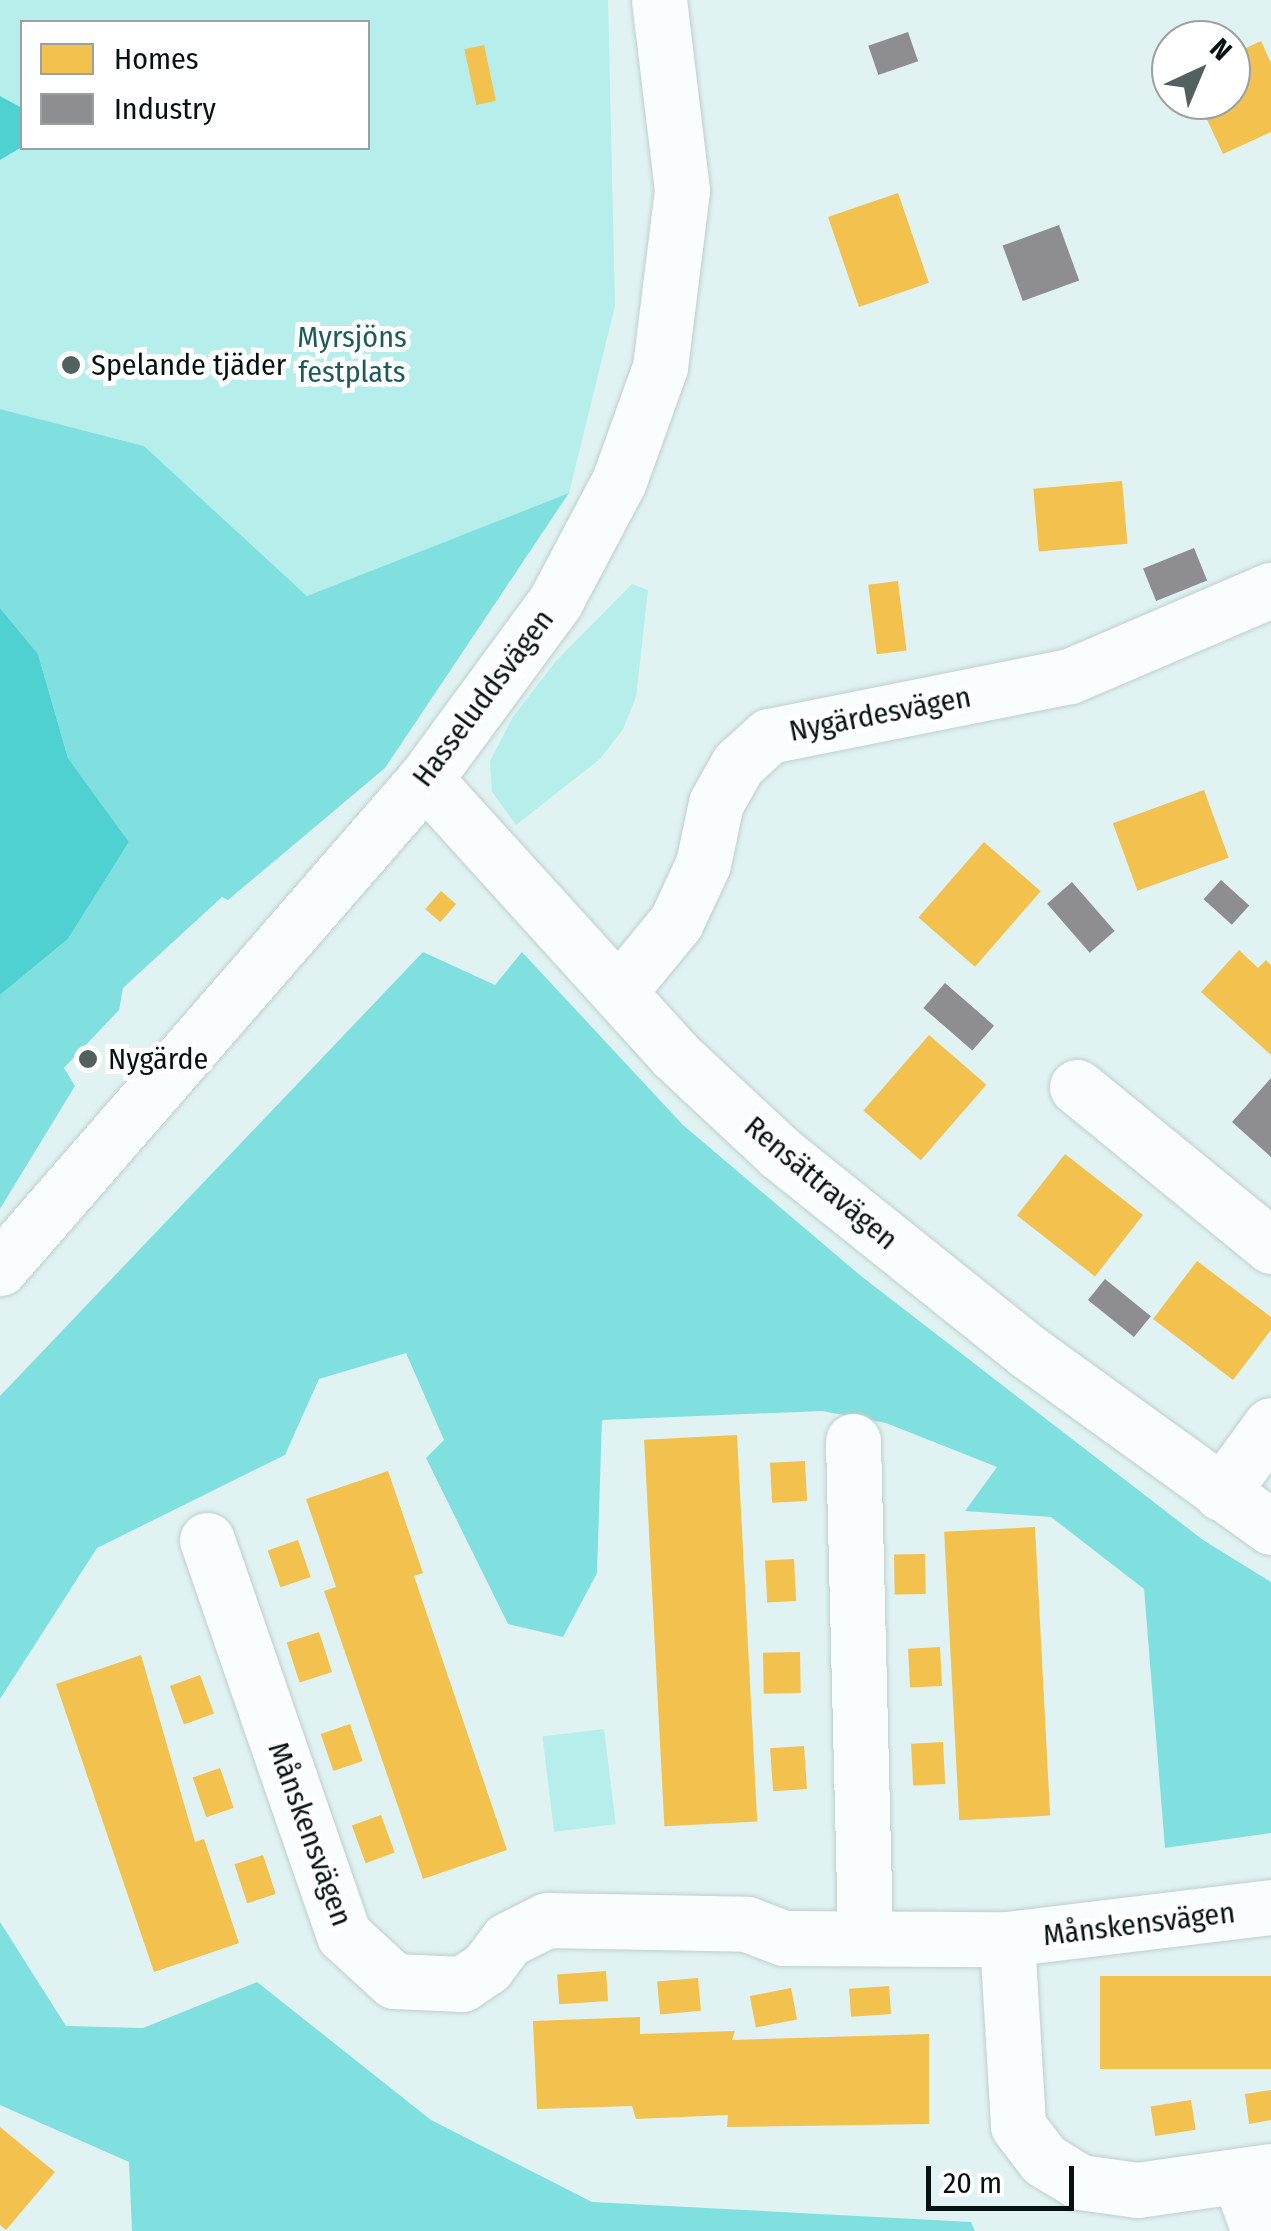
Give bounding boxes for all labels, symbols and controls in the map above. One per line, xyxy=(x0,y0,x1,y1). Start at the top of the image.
legend xyxy=(20,20,370,150)
north arrow xyxy=(1151,20,1251,120)
text: N xyxy=(1203,32,1238,67)
text: Homes xyxy=(114,41,199,77)
text: Industry xyxy=(114,91,216,127)
park label: Myrsjöns festplats xyxy=(297,319,407,390)
place label: Spelande tjäder xyxy=(91,347,286,383)
marker: Spelande tjäder xyxy=(60,354,82,376)
street label: Hasseluddsvägen xyxy=(405,602,561,794)
street label: Nygärdesvägen xyxy=(786,679,974,749)
place label: Nygärde xyxy=(108,1041,208,1077)
marker: Nygärde xyxy=(77,1048,99,1070)
street label: Rensättravägen xyxy=(737,1109,905,1257)
street label: Månskensvägen xyxy=(260,1737,360,1931)
street label: Månskensvägen xyxy=(1041,1894,1237,1954)
scale bar xyxy=(931,2146,1078,2208)
text: 20 m xyxy=(943,2165,1002,2201)

